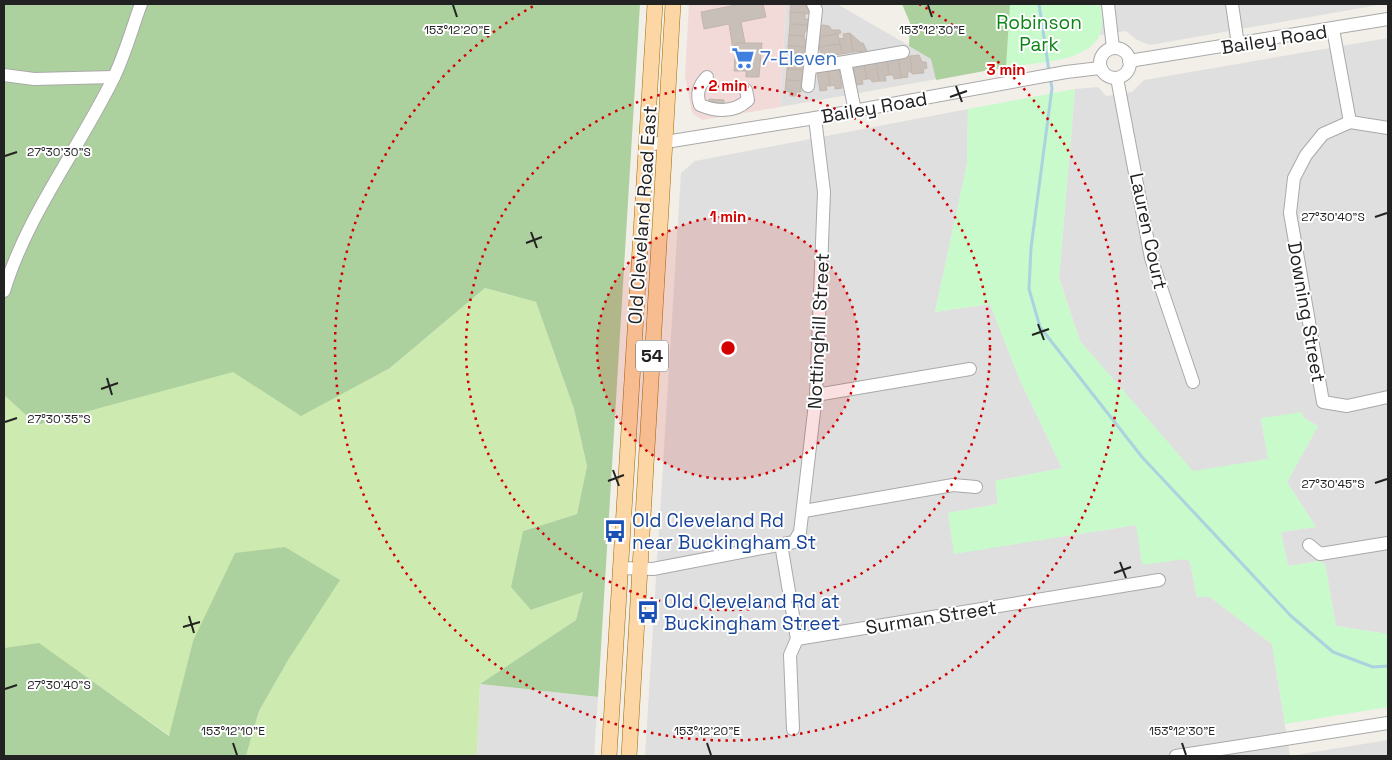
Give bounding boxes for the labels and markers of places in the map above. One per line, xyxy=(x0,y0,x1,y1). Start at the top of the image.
supermarket icon: 7-Eleven xyxy=(730,45,756,71)
place label: 7-Eleven xyxy=(760,46,837,71)
centre of rings xyxy=(719,339,737,357)
place label: Old Cleveland Rd near Buckingham St xyxy=(632,508,816,555)
bus stop icon: Old Cleveland Rd near Buckingham St xyxy=(602,518,628,544)
place label: Old Cleveland Rd at Buckingham Street xyxy=(664,589,840,636)
bus stop icon: Old Cleveland Rd at Buckingham Street xyxy=(635,599,661,625)

